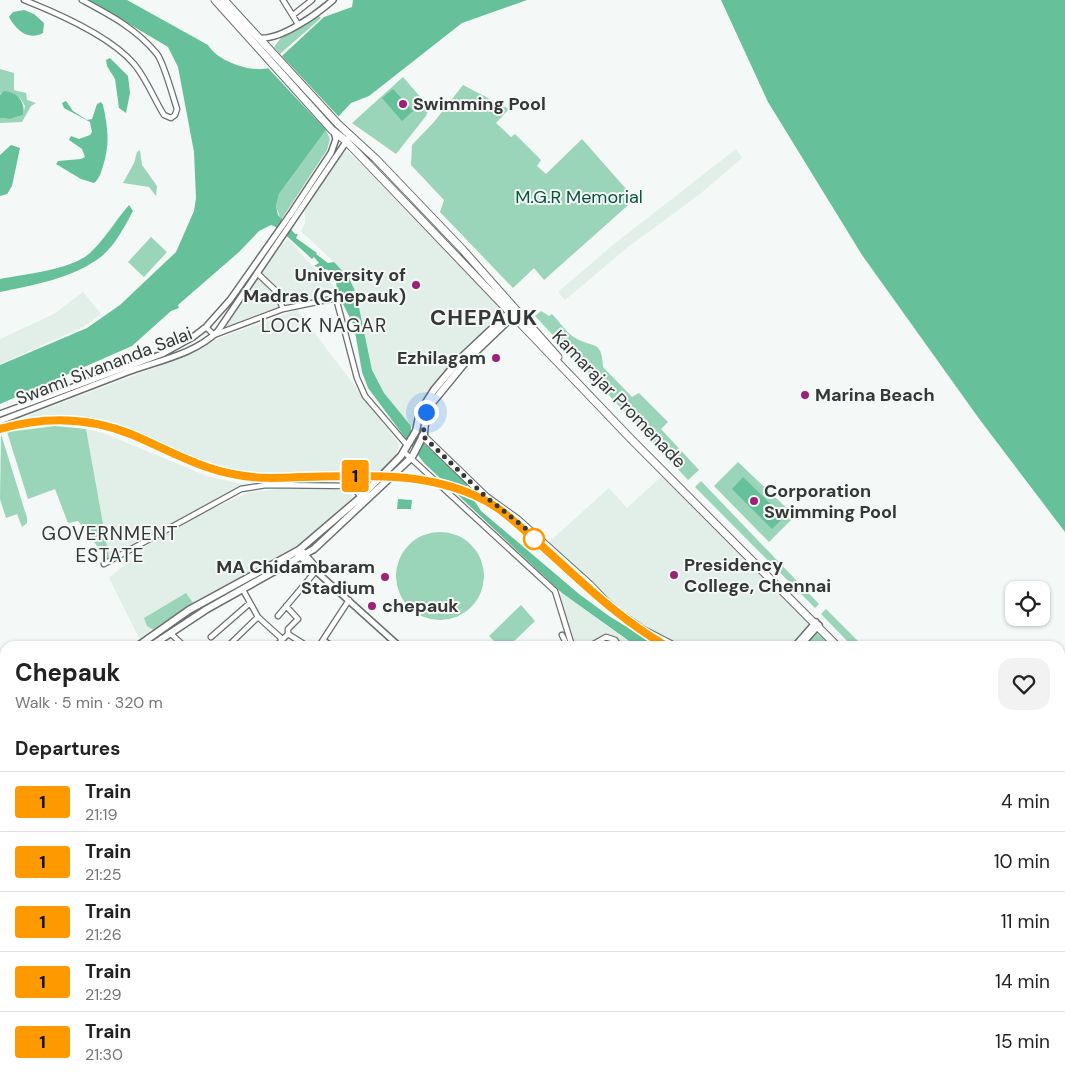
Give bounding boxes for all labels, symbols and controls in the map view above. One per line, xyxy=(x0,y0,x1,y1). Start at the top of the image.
place label: Swimming Pool xyxy=(413,92,546,116)
marker: Swimming Pool xyxy=(397,98,409,110)
park label: M.G.R Memorial xyxy=(515,185,643,209)
place label: University of Madras (Chepauk) xyxy=(243,263,406,308)
marker: University of Madras (Chepauk) xyxy=(410,279,422,291)
district label: CHEPAUK xyxy=(430,303,538,332)
district label: LOCK NAGAR xyxy=(261,313,387,338)
street label: Swami Sivananda Salai xyxy=(12,321,196,411)
street label: Kamarajar Promenade xyxy=(547,325,691,473)
place label: Ezhilagam xyxy=(397,346,486,370)
marker: Ezhilagam xyxy=(490,352,502,364)
place label: Marina Beach xyxy=(815,383,935,407)
marker: Marina Beach xyxy=(799,389,811,401)
your location xyxy=(414,400,439,425)
line badge: 1 xyxy=(339,460,371,492)
text: 1 xyxy=(352,464,358,488)
place label: Corporation Swimming Pool xyxy=(764,479,897,524)
marker: Corporation Swimming Pool xyxy=(748,495,760,507)
district label: GOVERNMENT ESTATE xyxy=(42,521,178,568)
unlabelled marker xyxy=(523,528,545,550)
place label: Presidency College, Chennai xyxy=(684,553,831,598)
place label: MA Chidambaram Stadium xyxy=(216,555,375,600)
marker: Presidency College, Chennai xyxy=(668,569,680,581)
marker: MA Chidambaram Stadium xyxy=(379,571,391,583)
map controls xyxy=(1005,581,1050,626)
button: locate xyxy=(1005,581,1050,626)
place label: chepauk xyxy=(382,594,459,618)
marker: chepauk xyxy=(366,600,378,612)
text: Chepauk xyxy=(15,657,120,688)
button: heart xyxy=(998,658,1050,710)
text: Walk · 5 min · 320 m xyxy=(15,692,163,713)
text: Departures xyxy=(15,736,120,761)
text: Train xyxy=(85,779,131,804)
text: 4 min xyxy=(1001,789,1050,814)
text: 1 xyxy=(39,790,46,814)
text: 21:19 xyxy=(85,804,117,825)
text: Train xyxy=(85,839,131,864)
text: 10 min xyxy=(994,849,1050,874)
text: 1 xyxy=(39,850,46,874)
text: 21:25 xyxy=(85,864,121,885)
text: Train xyxy=(85,899,131,924)
text: 11 min xyxy=(1001,909,1050,934)
text: 1 xyxy=(39,910,46,934)
text: 21:26 xyxy=(85,924,122,945)
text: Train xyxy=(85,959,131,984)
text: 14 min xyxy=(995,969,1050,994)
text: 1 xyxy=(39,970,46,994)
text: 21:29 xyxy=(85,984,122,1005)
text: Train xyxy=(85,1019,131,1044)
text: 15 min xyxy=(995,1029,1050,1054)
text: 1 xyxy=(39,1030,46,1054)
text: 21:30 xyxy=(85,1044,123,1065)

